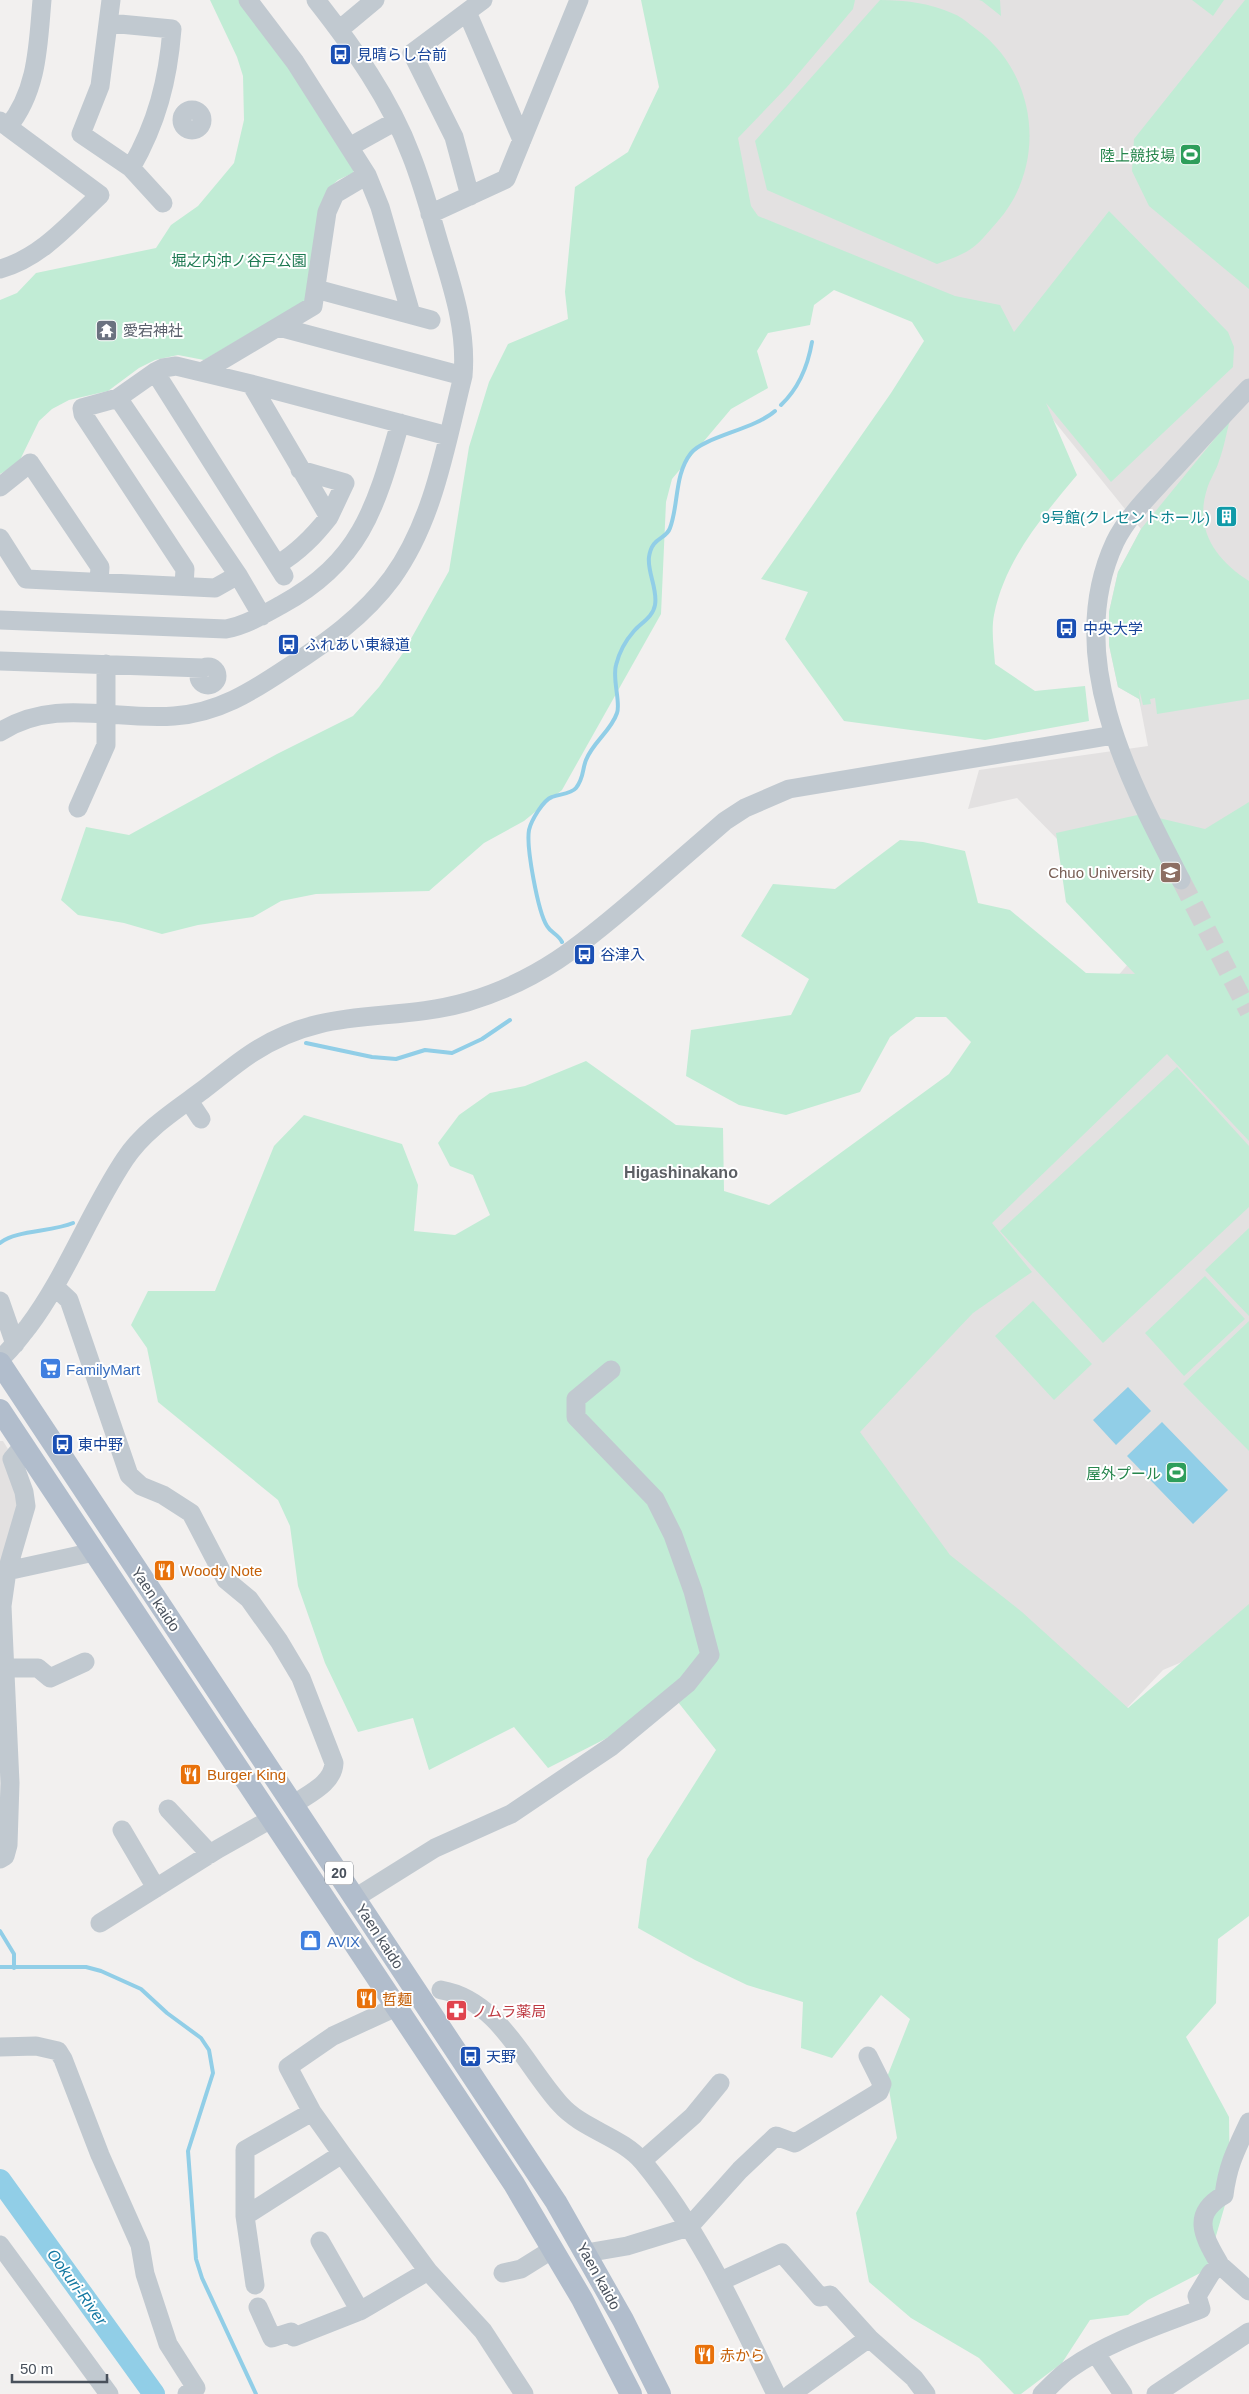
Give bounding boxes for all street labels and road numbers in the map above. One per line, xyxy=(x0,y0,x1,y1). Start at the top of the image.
street label: Yaen kaido xyxy=(128,1564,184,1634)
road number: 20 xyxy=(325,1862,353,1885)
street label: Yaen kaido xyxy=(353,1900,407,1972)
street label: Yaen kaido xyxy=(574,2240,624,2312)

